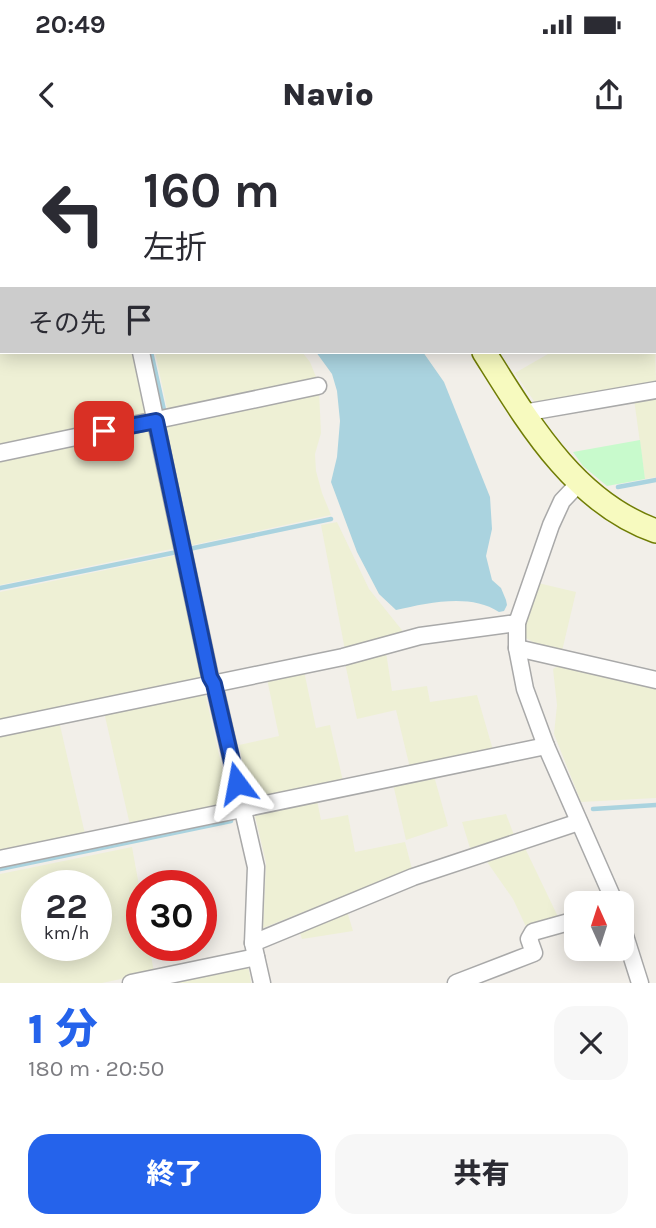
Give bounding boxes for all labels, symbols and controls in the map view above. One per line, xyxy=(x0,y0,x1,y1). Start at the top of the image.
text: 20:49 xyxy=(35,9,106,40)
icon: back xyxy=(28,76,66,114)
text: Navio xyxy=(282,76,374,113)
icon: share xyxy=(590,76,628,114)
text: 160 m xyxy=(143,162,280,219)
icon: left xyxy=(28,168,119,259)
text: 左折 xyxy=(143,229,207,266)
icon: arrive xyxy=(120,301,158,339)
text: その先 xyxy=(28,308,106,339)
pin xyxy=(74,401,134,461)
icon: arrive xyxy=(85,412,123,450)
position arrow xyxy=(200,746,274,820)
speed limit sign: 30 xyxy=(126,870,217,961)
text: 22 xyxy=(45,886,88,927)
north arrow xyxy=(564,891,634,961)
map controls xyxy=(564,891,634,961)
text: km/h xyxy=(44,922,89,944)
text: 1 分 xyxy=(28,1004,97,1054)
button: close xyxy=(554,1006,628,1080)
text: 180 m · 20:50 xyxy=(28,1055,164,1082)
button: 終了 xyxy=(28,1134,321,1214)
button: 共有 xyxy=(335,1134,628,1214)

